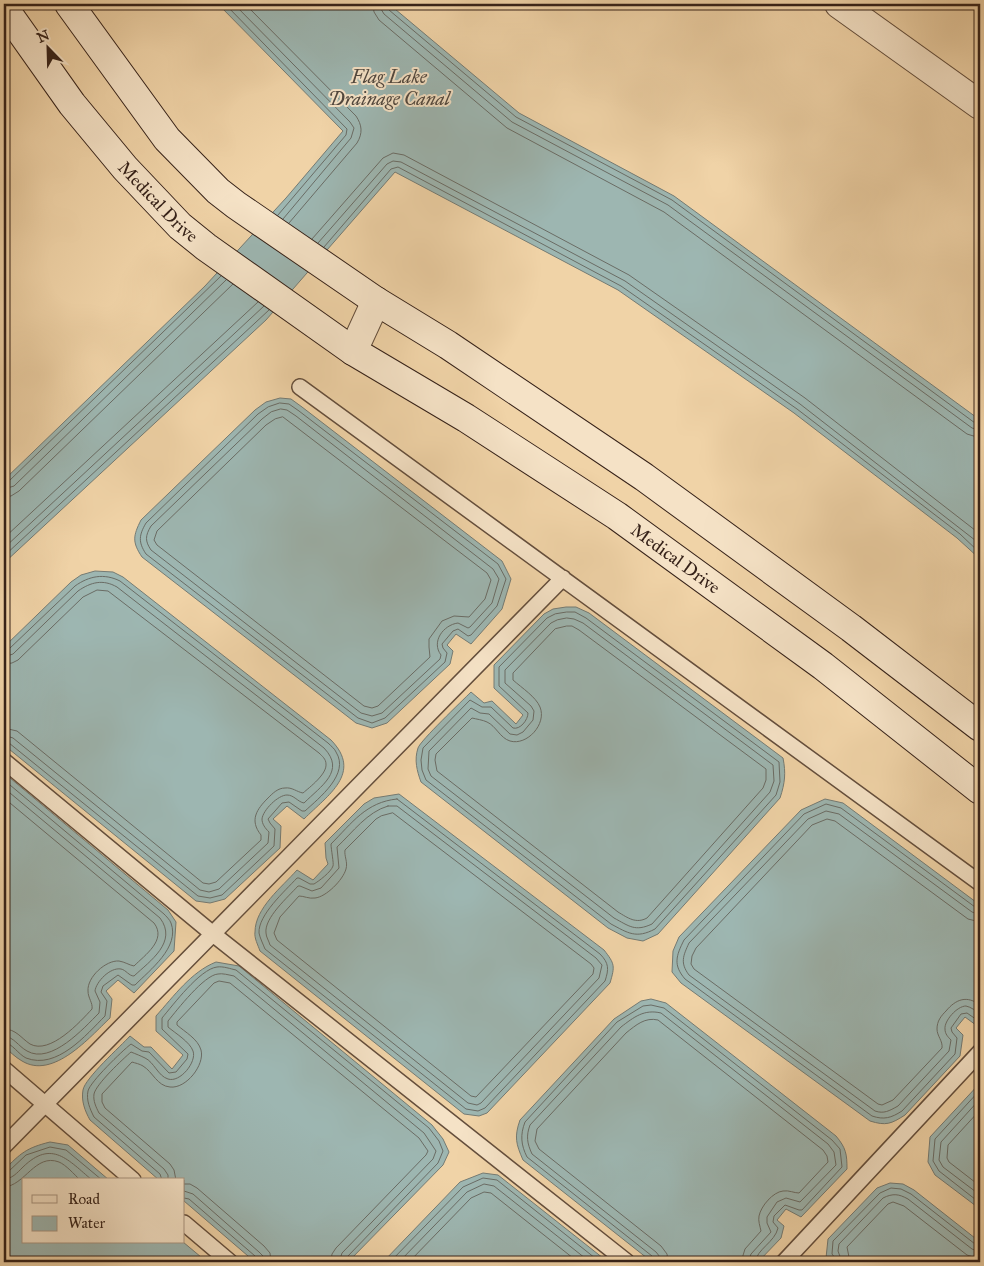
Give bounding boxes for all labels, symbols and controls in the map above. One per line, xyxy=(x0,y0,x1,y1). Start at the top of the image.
north arrow xyxy=(22,22,72,72)
text: N xyxy=(34,26,52,47)
water label: Flag Lake Drainage Canal xyxy=(328,65,452,110)
street label: Medical Drive xyxy=(113,156,203,247)
street label: Medical Drive xyxy=(626,519,725,599)
legend xyxy=(22,1178,185,1244)
text: Road xyxy=(68,1190,100,1208)
text: Water xyxy=(68,1214,105,1232)

